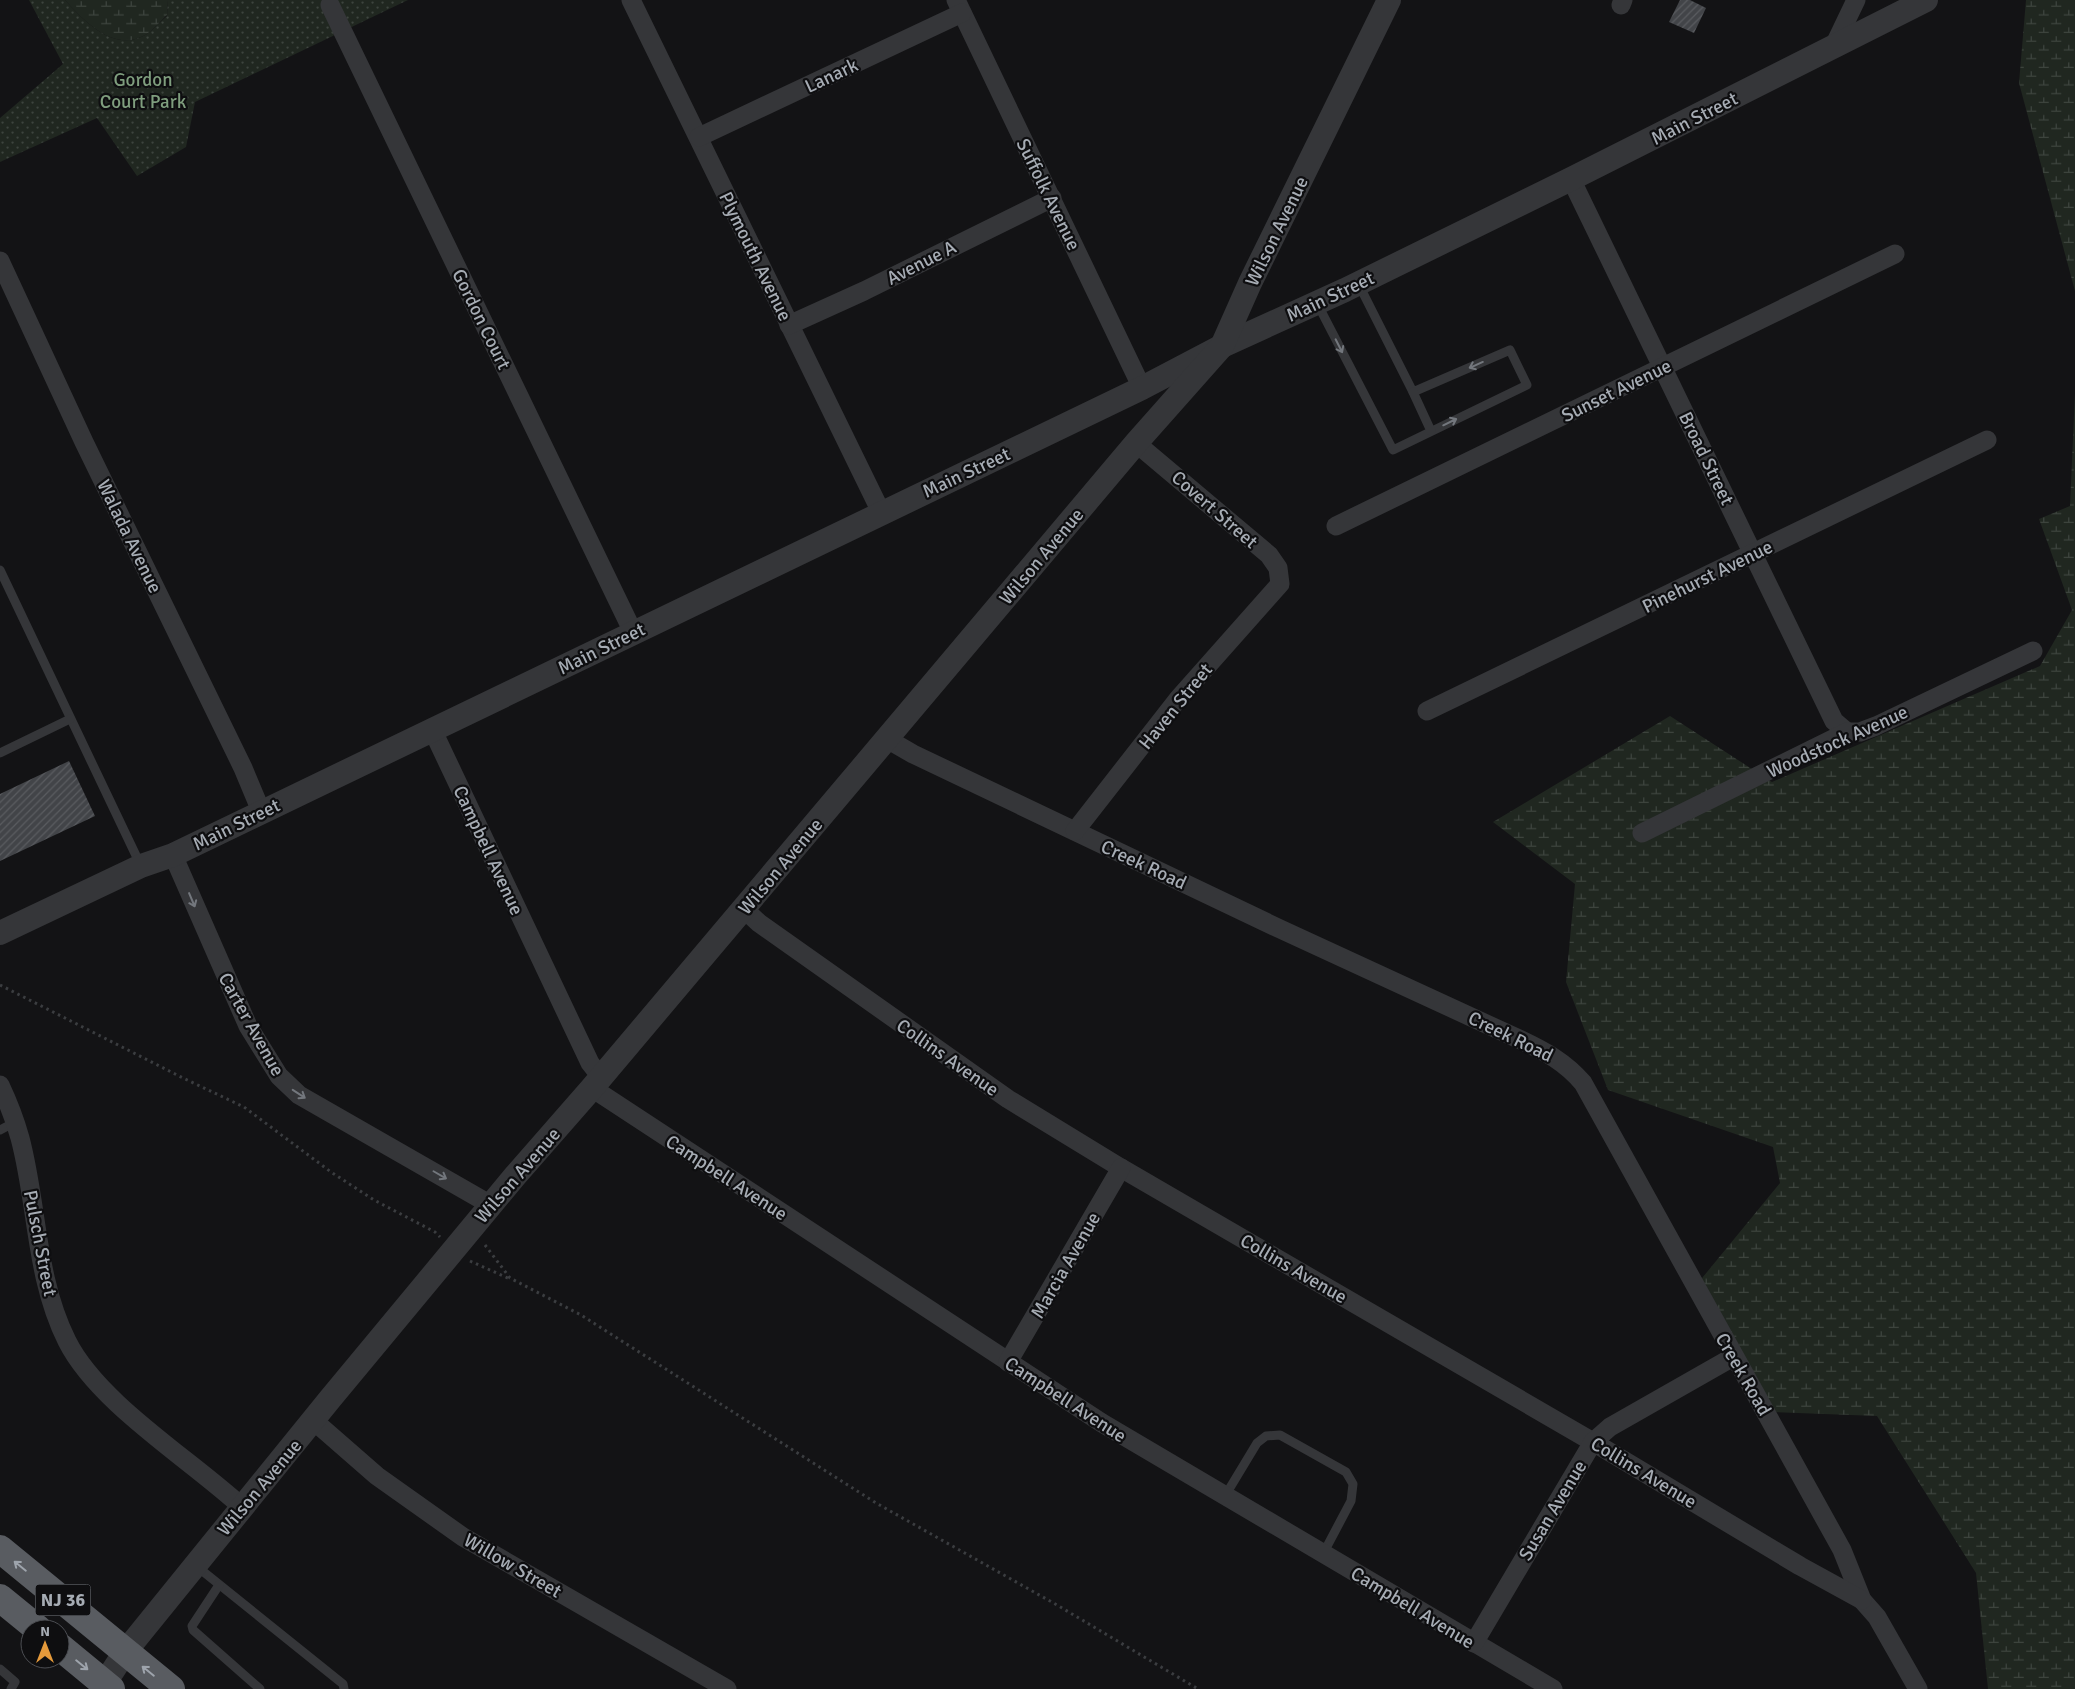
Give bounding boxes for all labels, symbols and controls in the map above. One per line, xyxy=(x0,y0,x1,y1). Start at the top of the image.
street label: Lanark xyxy=(801,53,862,99)
park label: Gordon Court Park xyxy=(100,68,187,114)
street label: Main Street xyxy=(1647,87,1742,151)
street label: Suffolk Avenue xyxy=(1011,135,1086,254)
street label: Wilson Avenue xyxy=(1240,173,1314,290)
street label: Plymouth Avenue xyxy=(713,188,797,325)
street label: Avenue A xyxy=(882,235,961,291)
street label: Gordon Court xyxy=(446,265,516,374)
street label: Main Street xyxy=(1283,266,1378,328)
one-way arrow xyxy=(1335,338,1344,353)
street label: Sunset Avenue xyxy=(1558,354,1675,428)
one-way arrow xyxy=(1469,360,1484,370)
street label: Broad Street xyxy=(1673,408,1739,509)
one-way arrow xyxy=(1442,417,1457,426)
street label: Main Street xyxy=(919,442,1014,504)
street label: Covert Street xyxy=(1166,466,1263,554)
street label: Walada Avenue xyxy=(91,476,167,597)
street label: Wilson Avenue xyxy=(994,503,1089,610)
street label: Pinehurst Avenue xyxy=(1638,535,1777,619)
street label: Main Street xyxy=(554,617,649,680)
street label: Haven Street xyxy=(1134,658,1218,755)
street label: Woodstock Avenue xyxy=(1763,700,1912,784)
street label: Campbell Avenue xyxy=(448,782,529,919)
street label: Main Street xyxy=(189,793,284,856)
street label: Wilson Avenue xyxy=(733,813,828,920)
street label: Creek Road xyxy=(1097,835,1190,895)
one-way arrow xyxy=(187,892,197,907)
street label: Carter Avenue xyxy=(213,968,289,1081)
street label: Creek Road xyxy=(1464,1006,1557,1068)
street label: Collins Avenue xyxy=(892,1014,1003,1102)
one-way arrow xyxy=(292,1090,306,1100)
street label: Wilson Avenue xyxy=(470,1123,566,1228)
street label: Campbell Avenue xyxy=(661,1130,792,1226)
one-way arrow xyxy=(433,1171,447,1181)
street label: Pulsch Street xyxy=(18,1188,62,1299)
street label: Marcia Avenue xyxy=(1026,1208,1106,1323)
street label: Collins Avenue xyxy=(1236,1229,1351,1309)
street label: Creek Road xyxy=(1710,1329,1776,1420)
street label: Campbell Avenue xyxy=(1000,1352,1131,1448)
street label: Collins Avenue xyxy=(1586,1432,1701,1514)
street label: Wilson Avenue xyxy=(212,1434,307,1541)
street label: Susan Avenue xyxy=(1514,1456,1592,1565)
street label: Willow Street xyxy=(459,1528,566,1604)
one-way arrow xyxy=(14,1560,27,1571)
street label: Campbell Avenue xyxy=(1346,1561,1479,1654)
road number: NJ 36 xyxy=(36,1584,90,1616)
north arrow xyxy=(20,1619,70,1669)
text: N xyxy=(40,1623,50,1640)
one-way arrow xyxy=(75,1660,88,1671)
one-way arrow xyxy=(142,1665,155,1676)

